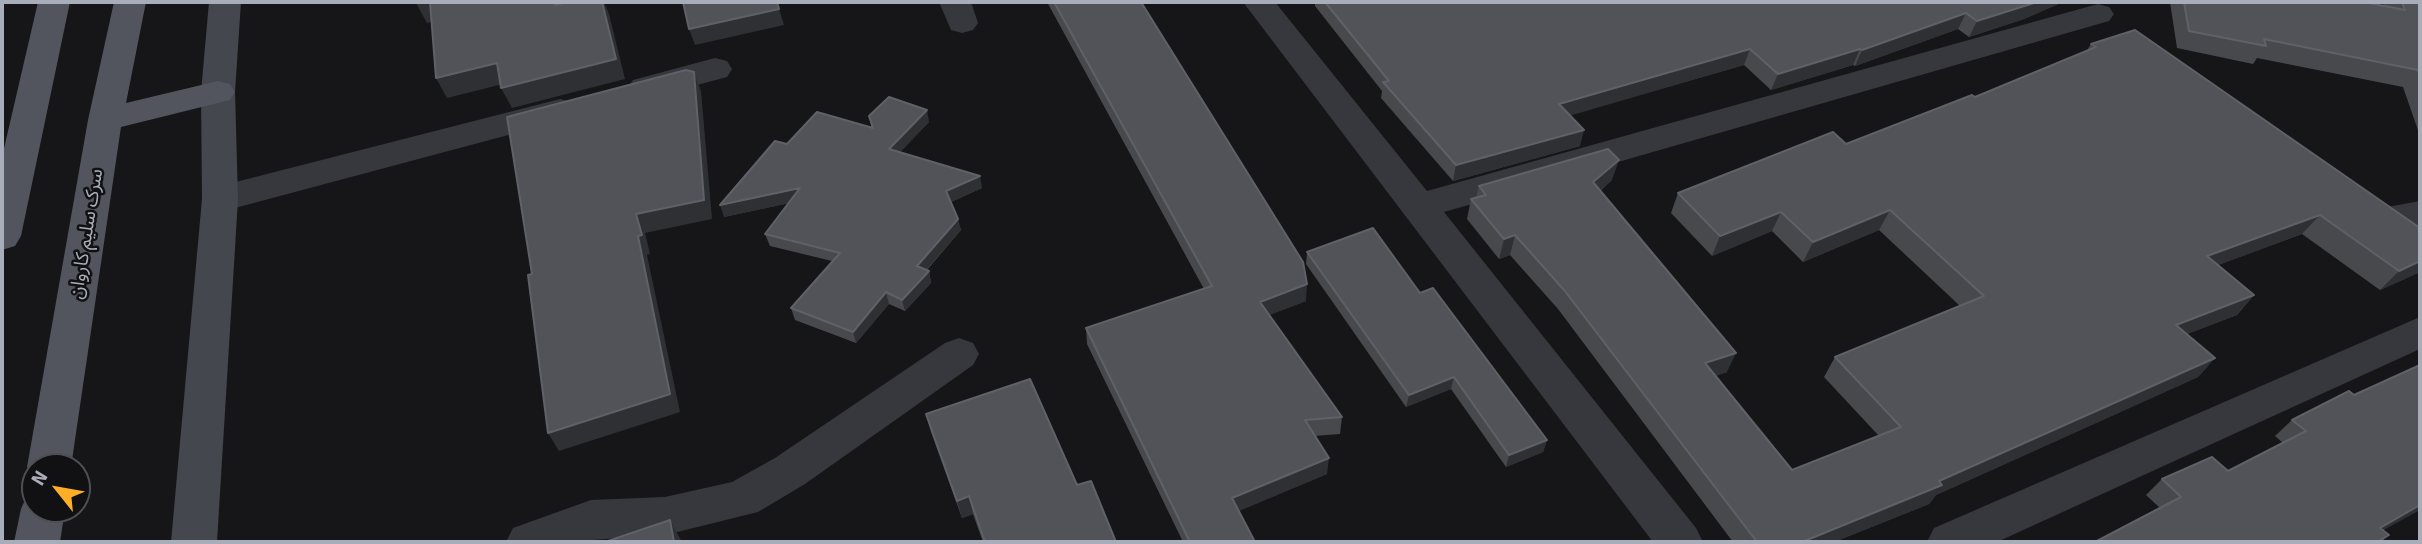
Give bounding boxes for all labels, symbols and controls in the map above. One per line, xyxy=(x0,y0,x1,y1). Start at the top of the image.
street label: سرک سلیم کاروان xyxy=(65,167,109,301)
north arrow xyxy=(21,453,91,523)
text: N xyxy=(26,466,53,490)

